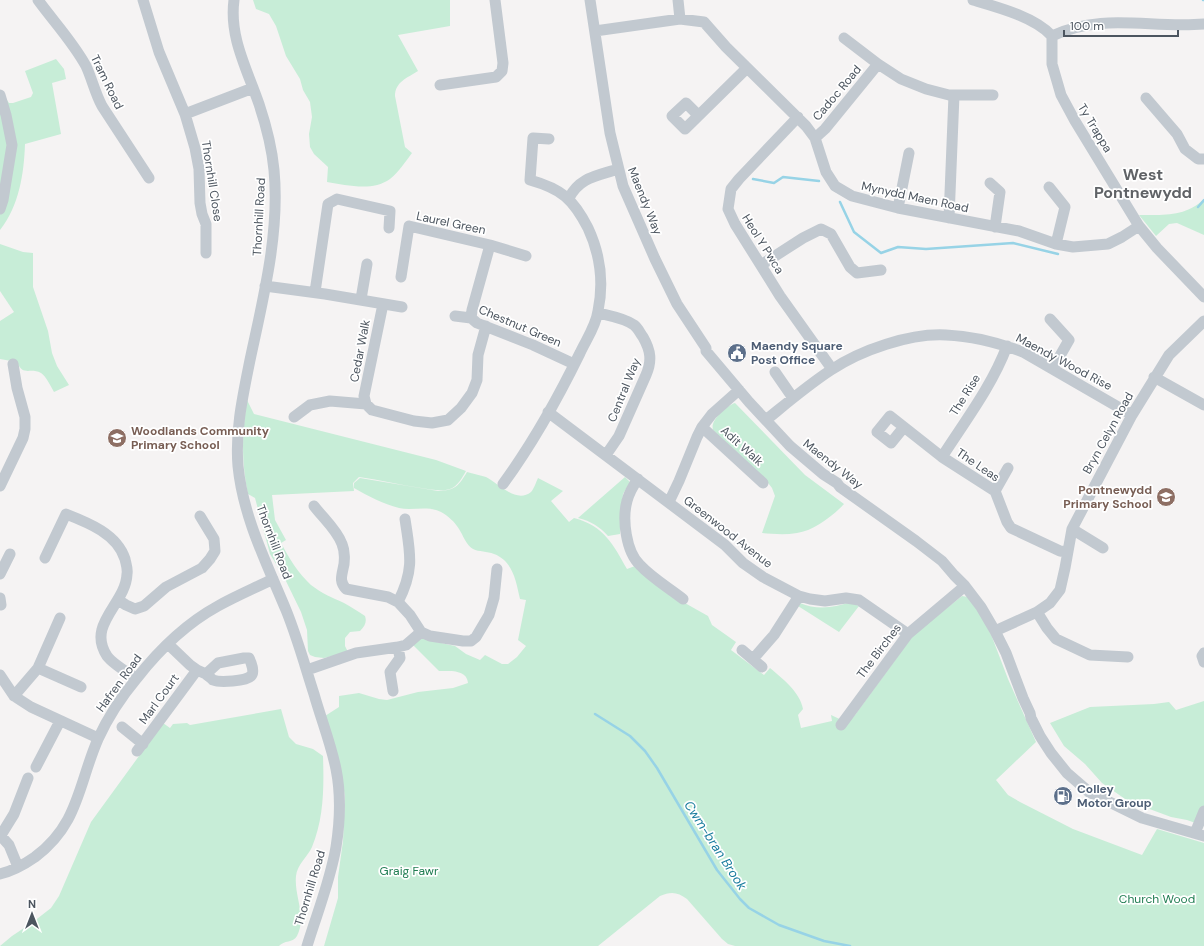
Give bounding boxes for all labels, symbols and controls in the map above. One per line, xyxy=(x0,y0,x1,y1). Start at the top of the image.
scale bar xyxy=(1064,12,1178,38)
text: 100 m xyxy=(1070,18,1104,34)
street label: Tram Road xyxy=(87,52,127,112)
street label: Cadoc Road xyxy=(809,62,865,124)
street label: Ty Trappa xyxy=(1074,100,1116,156)
street label: Thornhill Close xyxy=(198,139,226,223)
district label: West Pontnewydd xyxy=(1094,164,1192,203)
street label: Maendy Way xyxy=(624,165,666,238)
street label: Thornhill Road xyxy=(249,177,269,257)
street label: Mynydd Maen Road xyxy=(860,178,970,216)
street label: Laurel Green xyxy=(415,208,487,238)
street label: Heol Y Pwca xyxy=(738,211,788,277)
street label: Chestnut Green xyxy=(476,301,564,351)
street label: Cedar Walk xyxy=(346,318,374,384)
street label: Maendy Wood Rise xyxy=(1013,330,1115,394)
place label: Maendy Square Post Office xyxy=(751,338,843,368)
public building icon: Maendy Square Post Office xyxy=(726,342,748,364)
street label: Central Way xyxy=(604,355,644,424)
street label: The Rise xyxy=(946,371,984,419)
street label: Bryn Celyn Road xyxy=(1079,389,1137,477)
place label: Woodlands Community Primary School xyxy=(131,423,270,453)
street label: Adit Walk xyxy=(717,423,767,469)
school or university icon: Woodlands Community Primary School xyxy=(106,427,128,449)
street label: Maendy Way xyxy=(800,436,866,493)
street label: The Leas xyxy=(953,445,1003,485)
place label: Pontnewydd Primary School xyxy=(1063,482,1152,512)
school or university icon: Pontnewydd Primary School xyxy=(1155,486,1177,508)
street label: Greenwood Avenue xyxy=(680,492,776,572)
street label: Thornhill Road xyxy=(252,503,296,581)
street label: The Birches xyxy=(853,620,905,682)
street label: Hafren Road xyxy=(93,651,145,715)
street label: Marl Court xyxy=(135,670,183,727)
place label: Colley Motor Group xyxy=(1077,781,1152,811)
fuel station icon: Colley Motor Group xyxy=(1052,785,1074,807)
water label: Cwm-bran Brook xyxy=(680,797,751,893)
street label: Thornhill Road xyxy=(291,848,329,928)
park label: Graig Fawr xyxy=(380,863,439,879)
park label: Church Wood xyxy=(1119,891,1195,907)
north arrow xyxy=(12,894,52,934)
text: N xyxy=(28,897,36,911)

